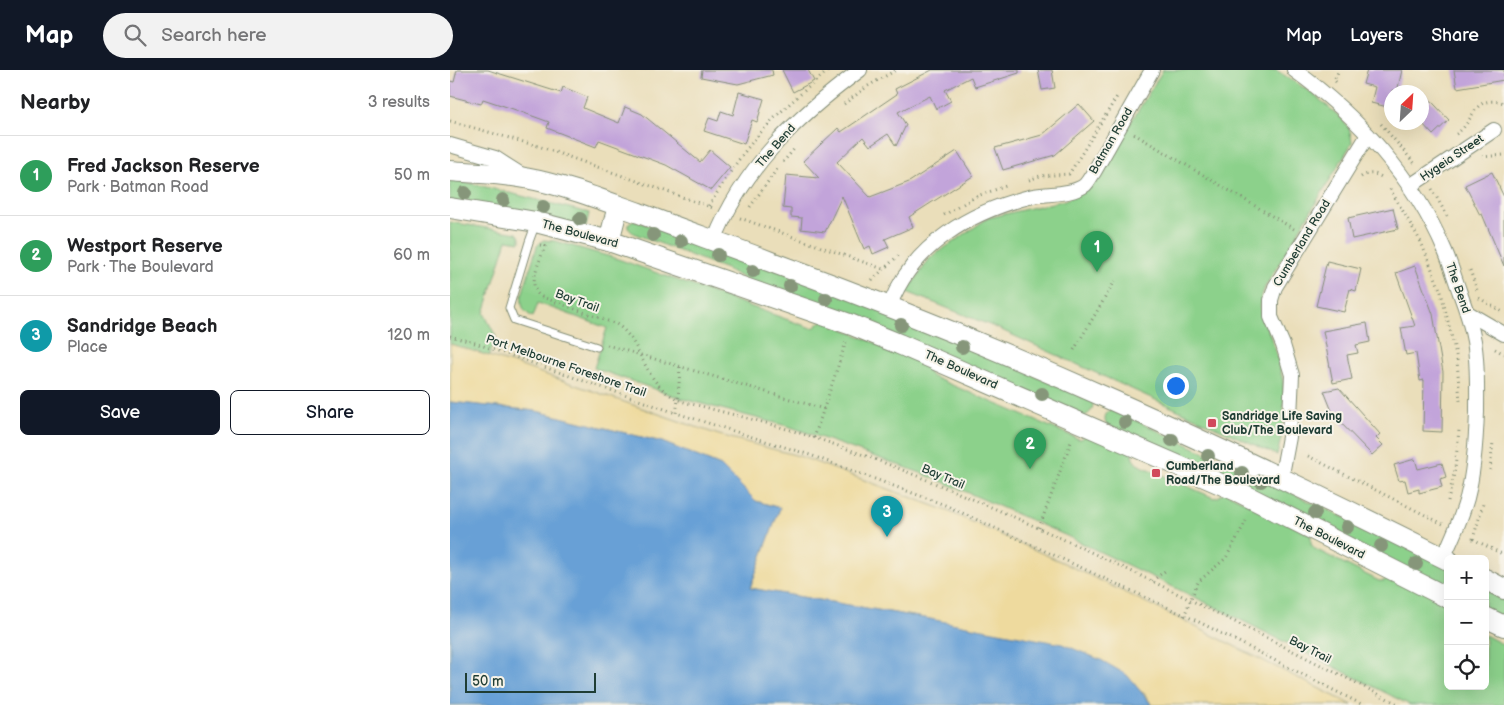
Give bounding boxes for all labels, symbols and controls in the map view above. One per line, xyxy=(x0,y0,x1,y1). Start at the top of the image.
search box xyxy=(103,13,453,58)
text: Map xyxy=(25,21,73,50)
icon: search xyxy=(121,21,149,49)
text: Search here xyxy=(161,24,267,47)
text: Map xyxy=(1286,25,1322,46)
text: Layers xyxy=(1350,25,1403,46)
text: Share xyxy=(1431,25,1479,46)
north arrow xyxy=(1384,85,1429,130)
text: Nearby xyxy=(20,90,90,115)
text: 3 results xyxy=(368,93,430,112)
street label: Batman Road xyxy=(1086,105,1136,177)
street label: The Bend xyxy=(753,121,799,171)
street label: Hygeia Street xyxy=(1417,131,1487,185)
text: Fred Jackson Reserve xyxy=(67,155,260,178)
text: 1 xyxy=(33,166,39,185)
text: 50 m xyxy=(394,166,430,185)
text: Park · Batman Road xyxy=(67,178,209,197)
street label: Cumberland Road xyxy=(1270,197,1334,289)
street label: The Boulevard xyxy=(540,217,620,251)
pin: 1 xyxy=(1081,231,1113,272)
text: Westport Reserve xyxy=(67,235,223,258)
text: 2 xyxy=(31,246,41,265)
text: 60 m xyxy=(393,246,430,265)
text: Park · The Boulevard xyxy=(67,258,214,277)
street label: The Bend xyxy=(1442,261,1474,316)
street label: Bay Trail xyxy=(553,286,601,316)
text: Sandridge Beach xyxy=(67,315,217,338)
text: 3 xyxy=(31,326,41,345)
text: 120 m xyxy=(387,326,430,345)
street label: Port Melbourne Foreshore Trail xyxy=(484,332,648,400)
text: Place xyxy=(67,338,108,357)
street label: The Boulevard xyxy=(922,347,1000,393)
your location xyxy=(1163,373,1189,399)
button: Save xyxy=(20,390,220,435)
button: Share xyxy=(230,390,430,435)
place label: Sandridge Life Saving Club/The Boulevard xyxy=(1222,409,1342,438)
marker: Sandridge Life Saving Club/The Boulevard xyxy=(1206,417,1218,429)
pin: 2 xyxy=(1014,428,1046,469)
place label: Cumberland Road/The Boulevard xyxy=(1166,459,1280,488)
street label: Bay Trail xyxy=(919,461,967,493)
marker: Cumberland Road/The Boulevard xyxy=(1150,467,1162,479)
pin: 3 xyxy=(871,496,903,537)
street label: The Boulevard xyxy=(1291,513,1367,563)
map controls xyxy=(1444,555,1489,690)
button: + xyxy=(1444,555,1489,600)
button: − xyxy=(1444,600,1489,645)
street label: Bay Trail xyxy=(1286,633,1334,667)
button: locate xyxy=(1444,645,1489,690)
scale bar xyxy=(465,670,596,693)
text: 50 m xyxy=(472,673,504,690)

